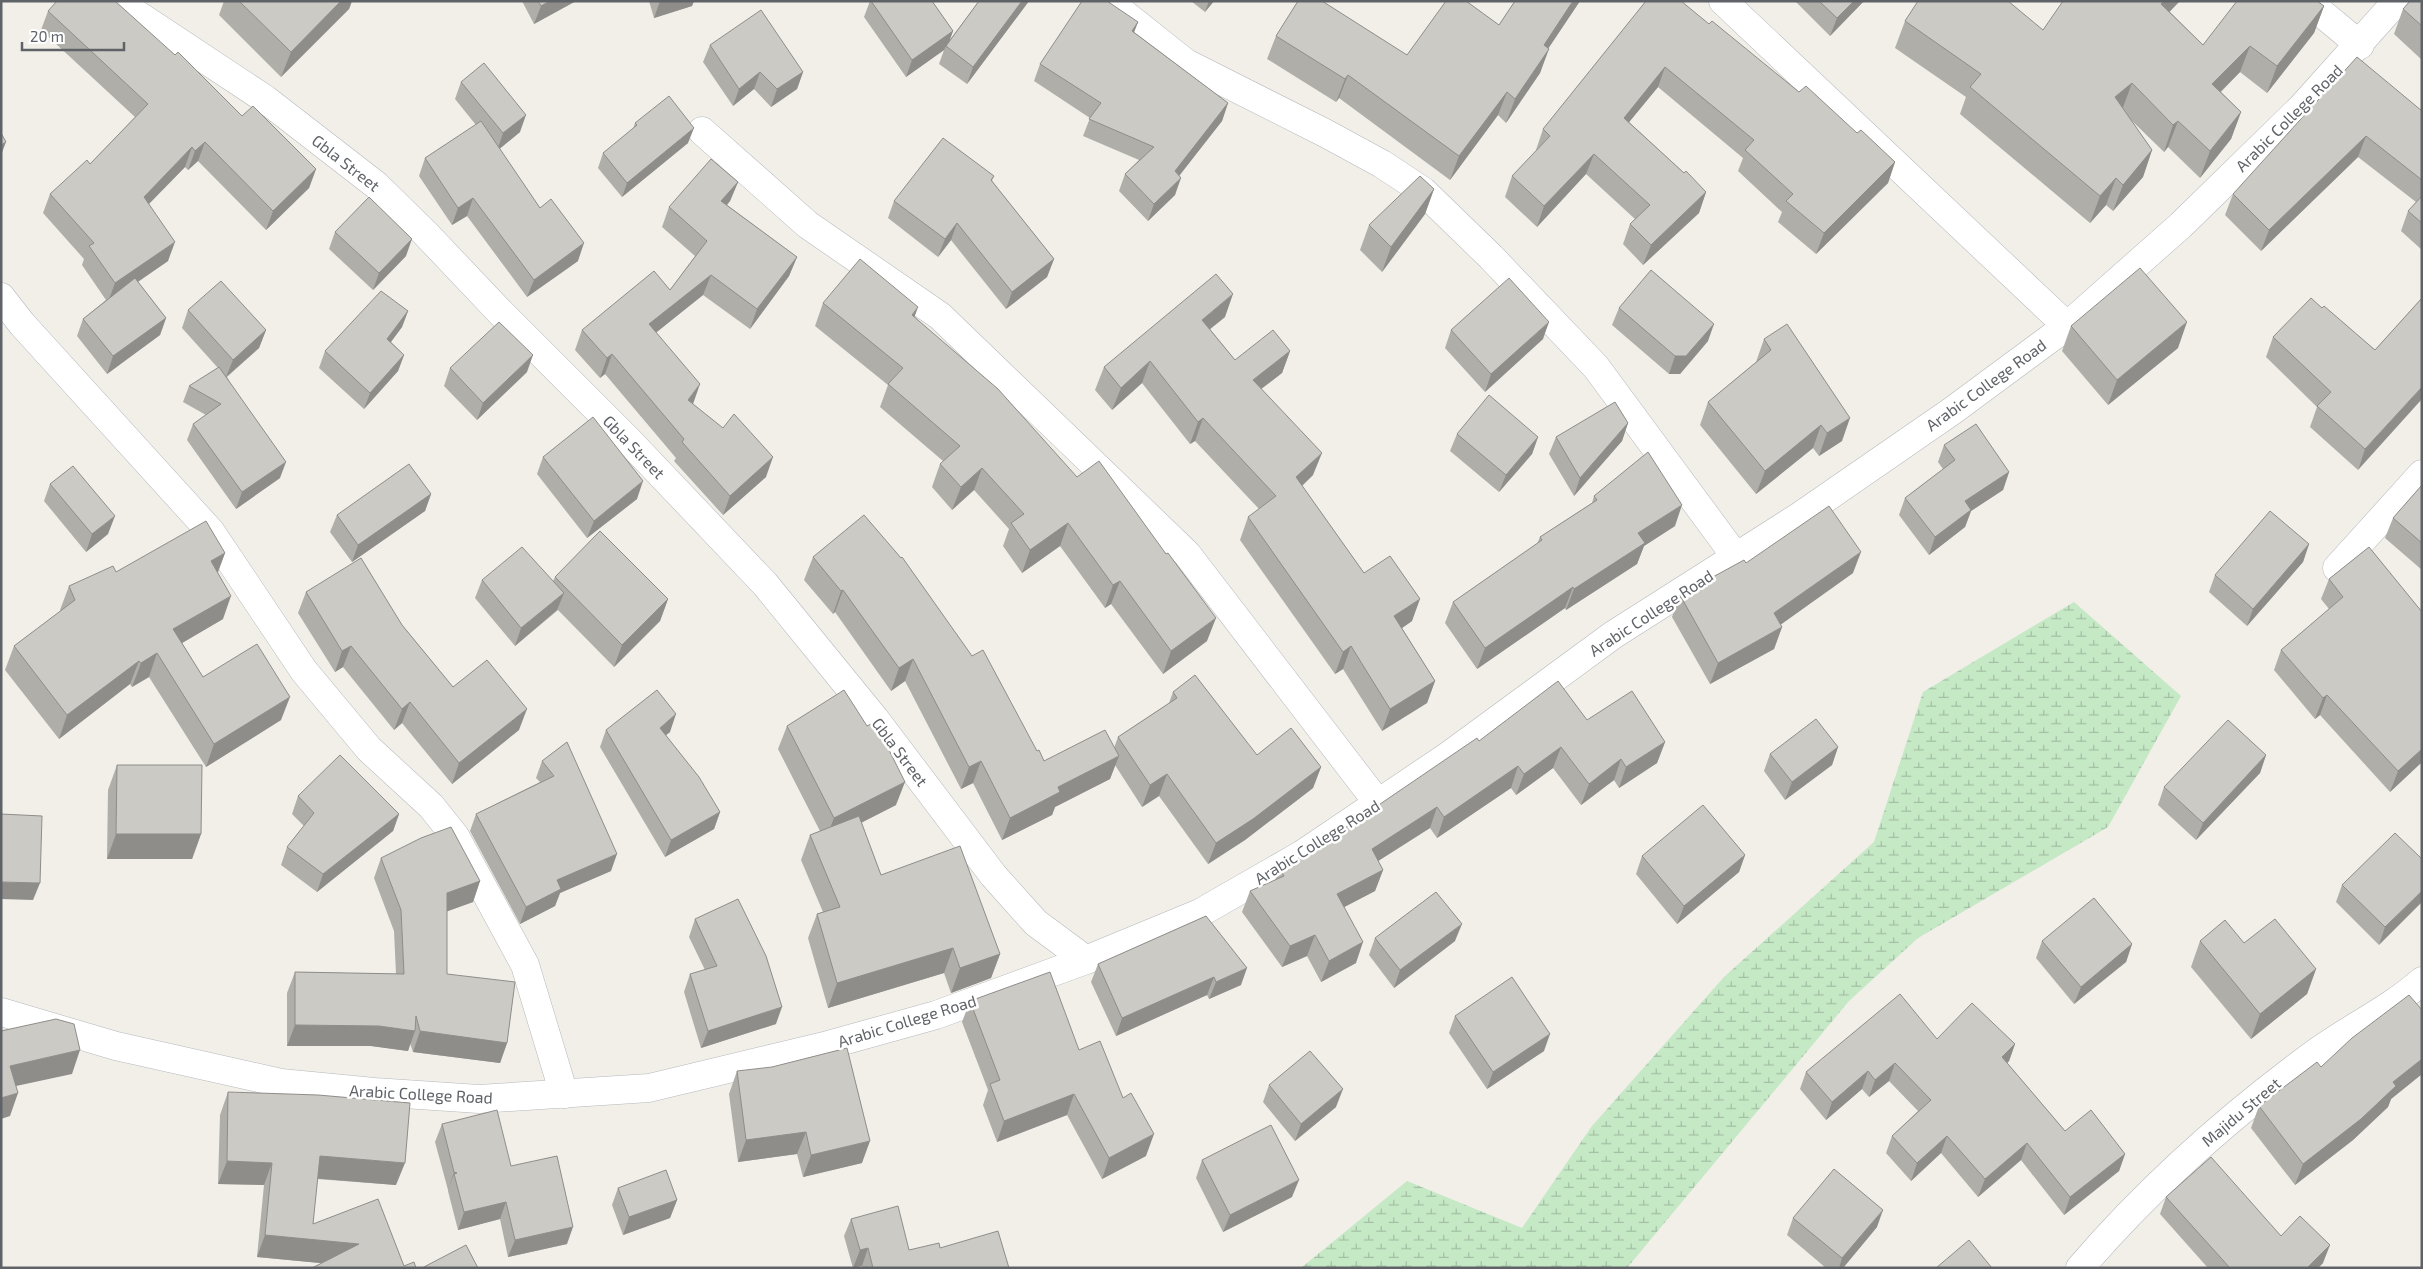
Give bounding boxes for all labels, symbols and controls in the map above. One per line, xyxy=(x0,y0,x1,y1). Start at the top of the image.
scale bar xyxy=(22,20,125,52)
text: 20 m xyxy=(30,27,64,45)
street label: Arabic College Road xyxy=(2231,60,2346,175)
street label: Gbla Street xyxy=(309,130,384,195)
street label: Arabic College Road xyxy=(1922,335,2049,435)
street label: Gbla Street xyxy=(599,411,669,482)
street label: Arabic College Road xyxy=(1585,565,1716,660)
street label: Gbla Street xyxy=(869,714,932,790)
street label: Arabic College Road xyxy=(1251,795,1383,888)
street label: Arabic College Road xyxy=(835,990,978,1051)
street label: Majidu Street xyxy=(2197,1073,2285,1151)
street label: Arabic College Road xyxy=(349,1080,493,1107)

